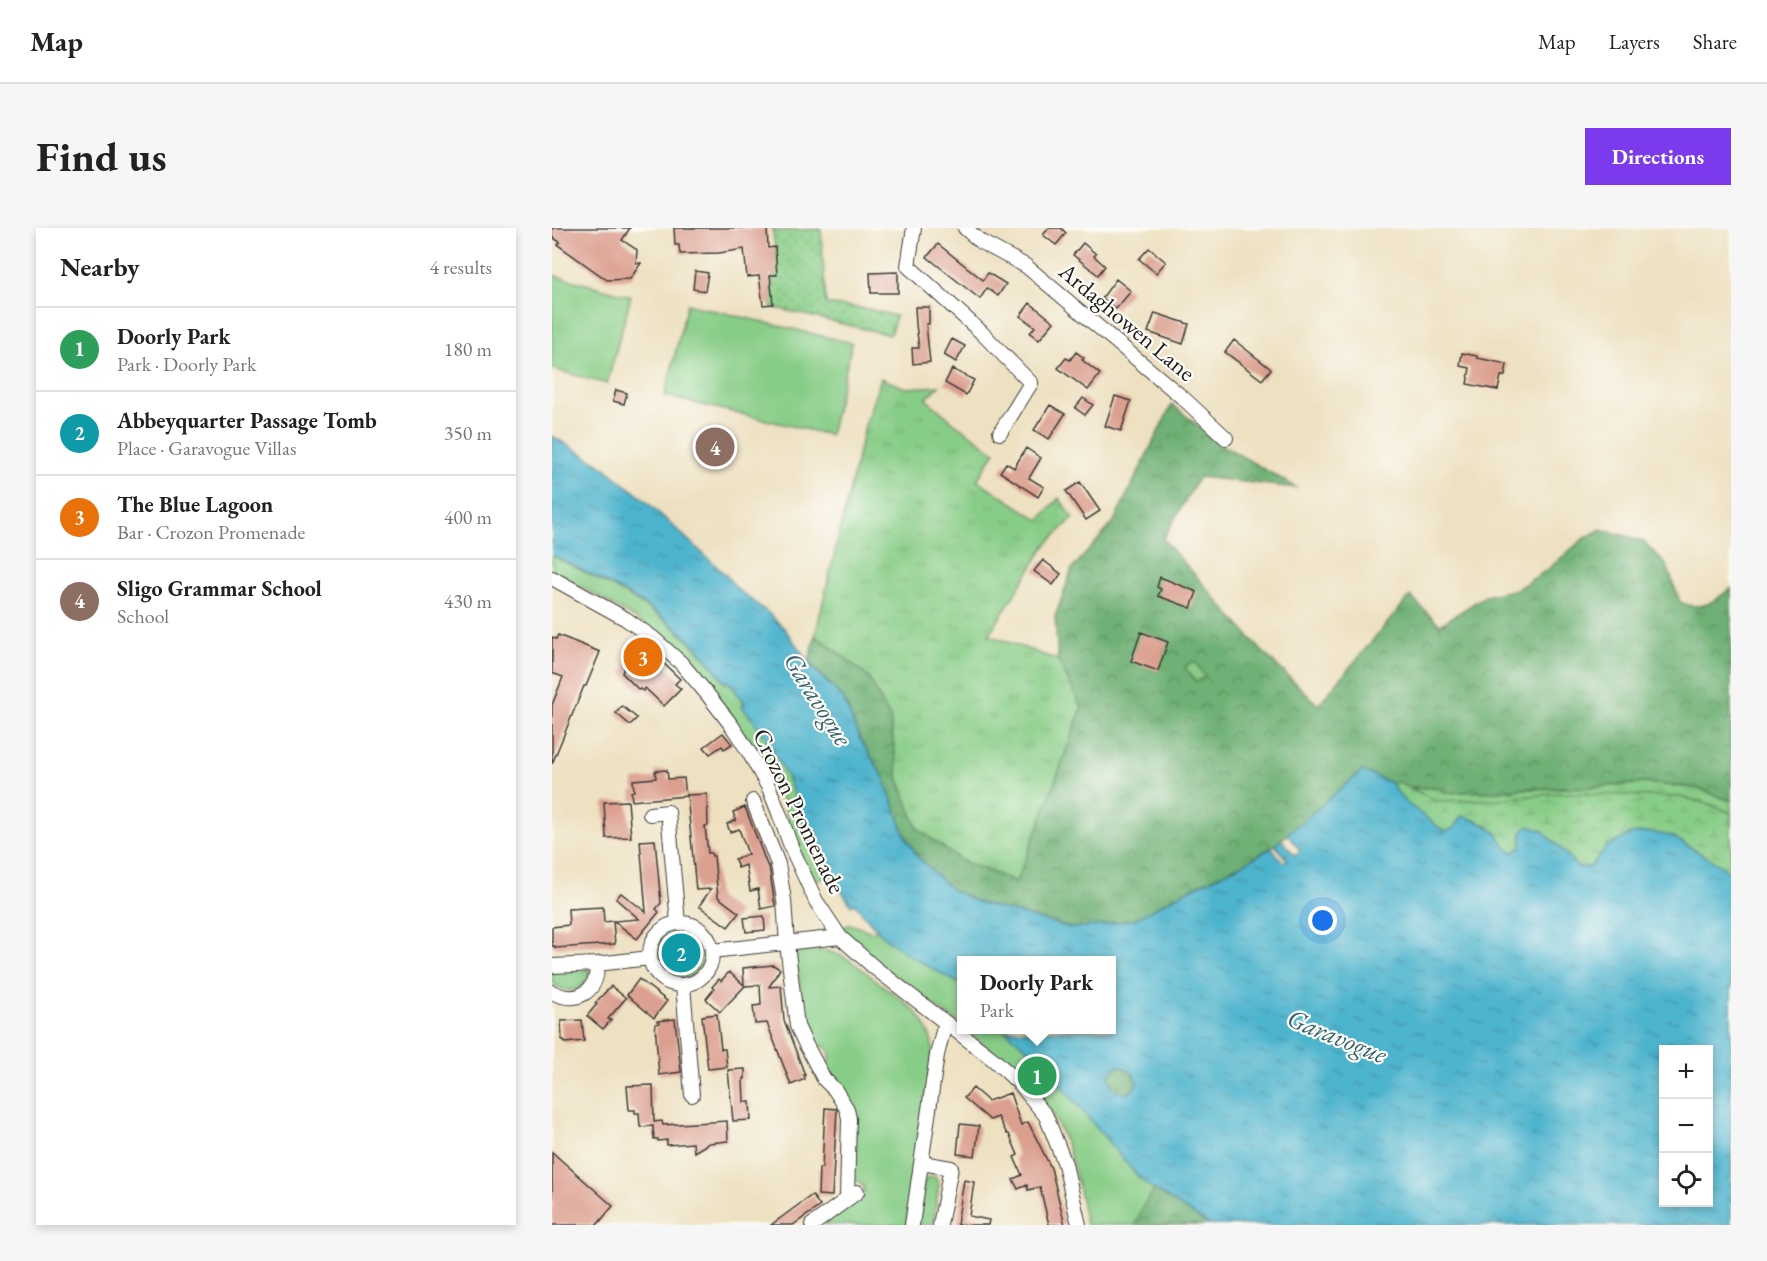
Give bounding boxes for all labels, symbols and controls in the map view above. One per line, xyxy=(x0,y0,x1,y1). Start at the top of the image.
text: Map xyxy=(30,23,83,59)
text: Map xyxy=(1538,28,1576,55)
text: Layers xyxy=(1609,28,1660,55)
text: Share xyxy=(1693,28,1737,55)
button: Directions xyxy=(1585,128,1731,185)
text: Find us xyxy=(36,129,167,184)
text: Nearby xyxy=(60,250,140,284)
text: 4 results xyxy=(429,254,492,280)
street label: Ardaghowen Lane xyxy=(1052,255,1202,388)
text: Doorly Park xyxy=(117,322,230,351)
text: 1 xyxy=(74,336,85,362)
text: 180 m xyxy=(444,336,492,362)
text: Park · Doorly Park xyxy=(117,351,256,377)
text: Abbeyquarter Passage Tomb xyxy=(117,406,377,435)
text: 2 xyxy=(74,420,85,446)
text: 350 m xyxy=(444,420,492,446)
pin: 4 xyxy=(696,424,734,470)
text: Place · Garavogue Villas xyxy=(117,435,296,461)
text: The Blue Lagoon xyxy=(117,490,273,519)
text: 3 xyxy=(74,504,85,530)
text: 400 m xyxy=(444,504,492,530)
text: Bar · Crozon Promenade xyxy=(117,519,305,545)
text: Sligo Grammar School xyxy=(117,574,322,603)
text: 4 xyxy=(74,588,85,614)
text: 430 m xyxy=(444,588,492,614)
text: School xyxy=(117,603,169,629)
pin: 3 xyxy=(624,634,662,680)
water label: Garavogue xyxy=(776,646,861,753)
street label: Crozon Promenade xyxy=(746,723,853,898)
your location xyxy=(1308,906,1337,935)
pin: 2 xyxy=(662,930,700,976)
popup xyxy=(957,956,1116,1034)
text: Doorly Park xyxy=(980,968,1093,997)
text: Park xyxy=(980,997,1014,1023)
water label: Garavogue xyxy=(1282,1001,1393,1072)
map controls xyxy=(1659,1045,1713,1207)
button: + xyxy=(1659,1045,1713,1099)
pin: 1 xyxy=(1018,1054,1056,1098)
button: − xyxy=(1659,1099,1713,1153)
button: locate xyxy=(1659,1153,1713,1207)

